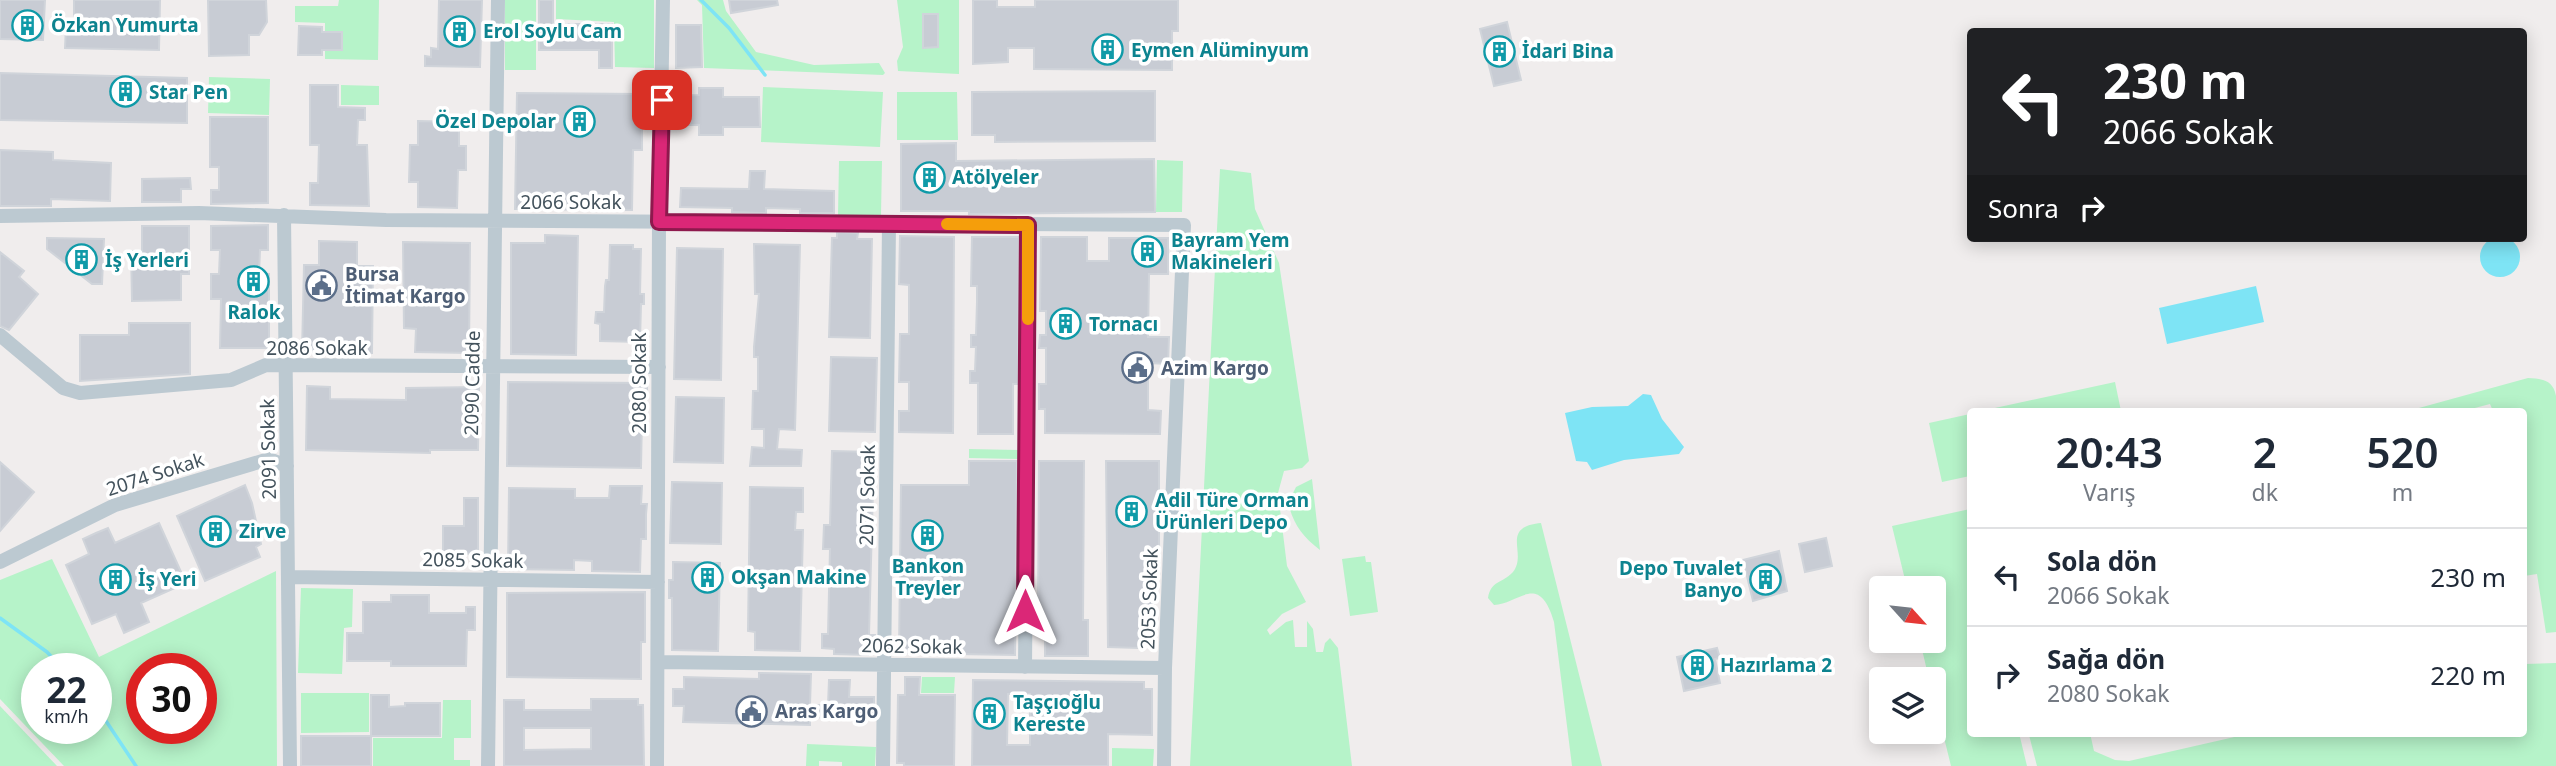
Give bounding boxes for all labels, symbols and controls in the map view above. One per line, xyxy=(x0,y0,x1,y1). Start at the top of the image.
building icon: Özkan Yumurta xyxy=(11,8,45,42)
place label: Özkan Yumurta xyxy=(51,12,199,38)
building icon: Erol Soylu Cam xyxy=(443,14,477,48)
place label: Erol Soylu Cam xyxy=(483,18,622,44)
building icon: Eymen Alüminyum xyxy=(1091,33,1125,67)
building icon: İdari Bina xyxy=(1482,34,1516,68)
place label: Eymen Alüminyum xyxy=(1131,37,1309,63)
place label: İdari Bina xyxy=(1522,38,1614,64)
text: 230 m xyxy=(2103,47,2248,113)
icon: left xyxy=(1988,56,2079,147)
pin xyxy=(632,70,692,130)
building icon: Star Pen xyxy=(109,75,143,109)
place label: Star Pen xyxy=(149,79,228,105)
icon: arrive xyxy=(643,81,681,119)
building icon: Özel Depolar xyxy=(562,104,596,138)
place label: Özel Depolar xyxy=(435,108,557,134)
text: 2066 Sokak xyxy=(2103,110,2274,153)
building icon: Atölyeler xyxy=(912,160,946,194)
place label: Atölyeler xyxy=(952,164,1039,190)
street label: 2066 Sokak xyxy=(520,189,622,215)
icon: right xyxy=(2073,189,2111,227)
text: Sonra xyxy=(1988,190,2059,226)
place label: Bayram Yem Makineleri xyxy=(1171,227,1290,275)
building icon: Bayram Yem Makineleri xyxy=(1131,234,1165,268)
building icon: İş Yerleri xyxy=(65,243,99,277)
place label: İş Yerleri xyxy=(105,247,189,273)
place label: Bursa İtimat Kargo xyxy=(345,261,466,309)
building icon: Ralok xyxy=(237,264,271,298)
public building icon: Bursa İtimat Kargo xyxy=(305,268,339,302)
place label: Ralok xyxy=(227,299,281,325)
building icon: Tornacı xyxy=(1049,307,1083,341)
place label: Tornacı xyxy=(1089,311,1158,337)
street label: 2090 Cadde xyxy=(458,330,486,436)
street label: 2080 Sokak xyxy=(626,332,652,434)
street label: 2086 Sokak xyxy=(266,335,368,361)
public building icon: Azim Kargo xyxy=(1121,351,1155,385)
place label: Azim Kargo xyxy=(1161,355,1269,381)
street label: 2091 Sokak xyxy=(254,398,282,500)
text: 20:43 xyxy=(2055,423,2163,480)
text: 2 xyxy=(2253,423,2277,480)
text: 520 xyxy=(2366,423,2439,480)
street label: 2071 Sokak xyxy=(853,444,881,546)
street label: 2074 Sokak xyxy=(103,446,207,502)
text: Varış xyxy=(2083,476,2136,508)
text: dk xyxy=(2252,476,2278,508)
text: m xyxy=(2392,476,2413,508)
place label: Adil Türe Orman Ürünleri Depo xyxy=(1155,487,1309,535)
building icon: Adil Türe Orman Ürünleri Depo xyxy=(1115,494,1149,528)
building icon: Zirve xyxy=(199,514,233,548)
place label: Zirve xyxy=(239,518,286,544)
building icon: Bankon Treyler xyxy=(911,518,945,552)
text: Sola dön xyxy=(2047,543,2157,579)
street label: 2085 Sokak xyxy=(422,546,524,574)
street label: 2053 Sokak xyxy=(1134,548,1164,650)
place label: Bankon Treyler xyxy=(892,553,964,601)
place label: Depo Tuvalet Banyo xyxy=(1619,555,1743,603)
icon: left xyxy=(1988,558,2026,596)
text: 230 m xyxy=(2430,559,2506,595)
building icon: Okşan Makine xyxy=(691,560,725,594)
building icon: İş Yeri xyxy=(98,562,132,596)
building icon: Depo Tuvalet Banyo xyxy=(1749,562,1783,596)
place label: Okşan Makine xyxy=(731,564,866,590)
place label: İş Yeri xyxy=(138,566,196,592)
position arrow xyxy=(988,574,1062,648)
north arrow xyxy=(1869,576,1946,653)
map controls xyxy=(1869,576,1946,744)
text: 2066 Sokak xyxy=(2047,579,2170,611)
street label: 2062 Sokak xyxy=(861,632,963,660)
text: Sağa dön xyxy=(2047,641,2165,677)
building icon: Hazırlama 2 xyxy=(1680,648,1714,682)
place label: Hazırlama 2 xyxy=(1720,652,1832,678)
speed limit sign: 30 xyxy=(126,653,217,744)
icon: right xyxy=(1988,656,2026,694)
text: 220 m xyxy=(2430,657,2506,693)
text: 22 xyxy=(46,666,87,713)
button: layers xyxy=(1869,667,1946,744)
text: 2080 Sokak xyxy=(2047,677,2170,709)
place label: Taşçıoğlu Kereste xyxy=(1013,689,1101,737)
public building icon: Aras Kargo xyxy=(735,694,769,728)
building icon: Taşçıoğlu Kereste xyxy=(973,696,1007,730)
place label: Aras Kargo xyxy=(775,698,878,724)
text: km/h xyxy=(44,704,89,728)

